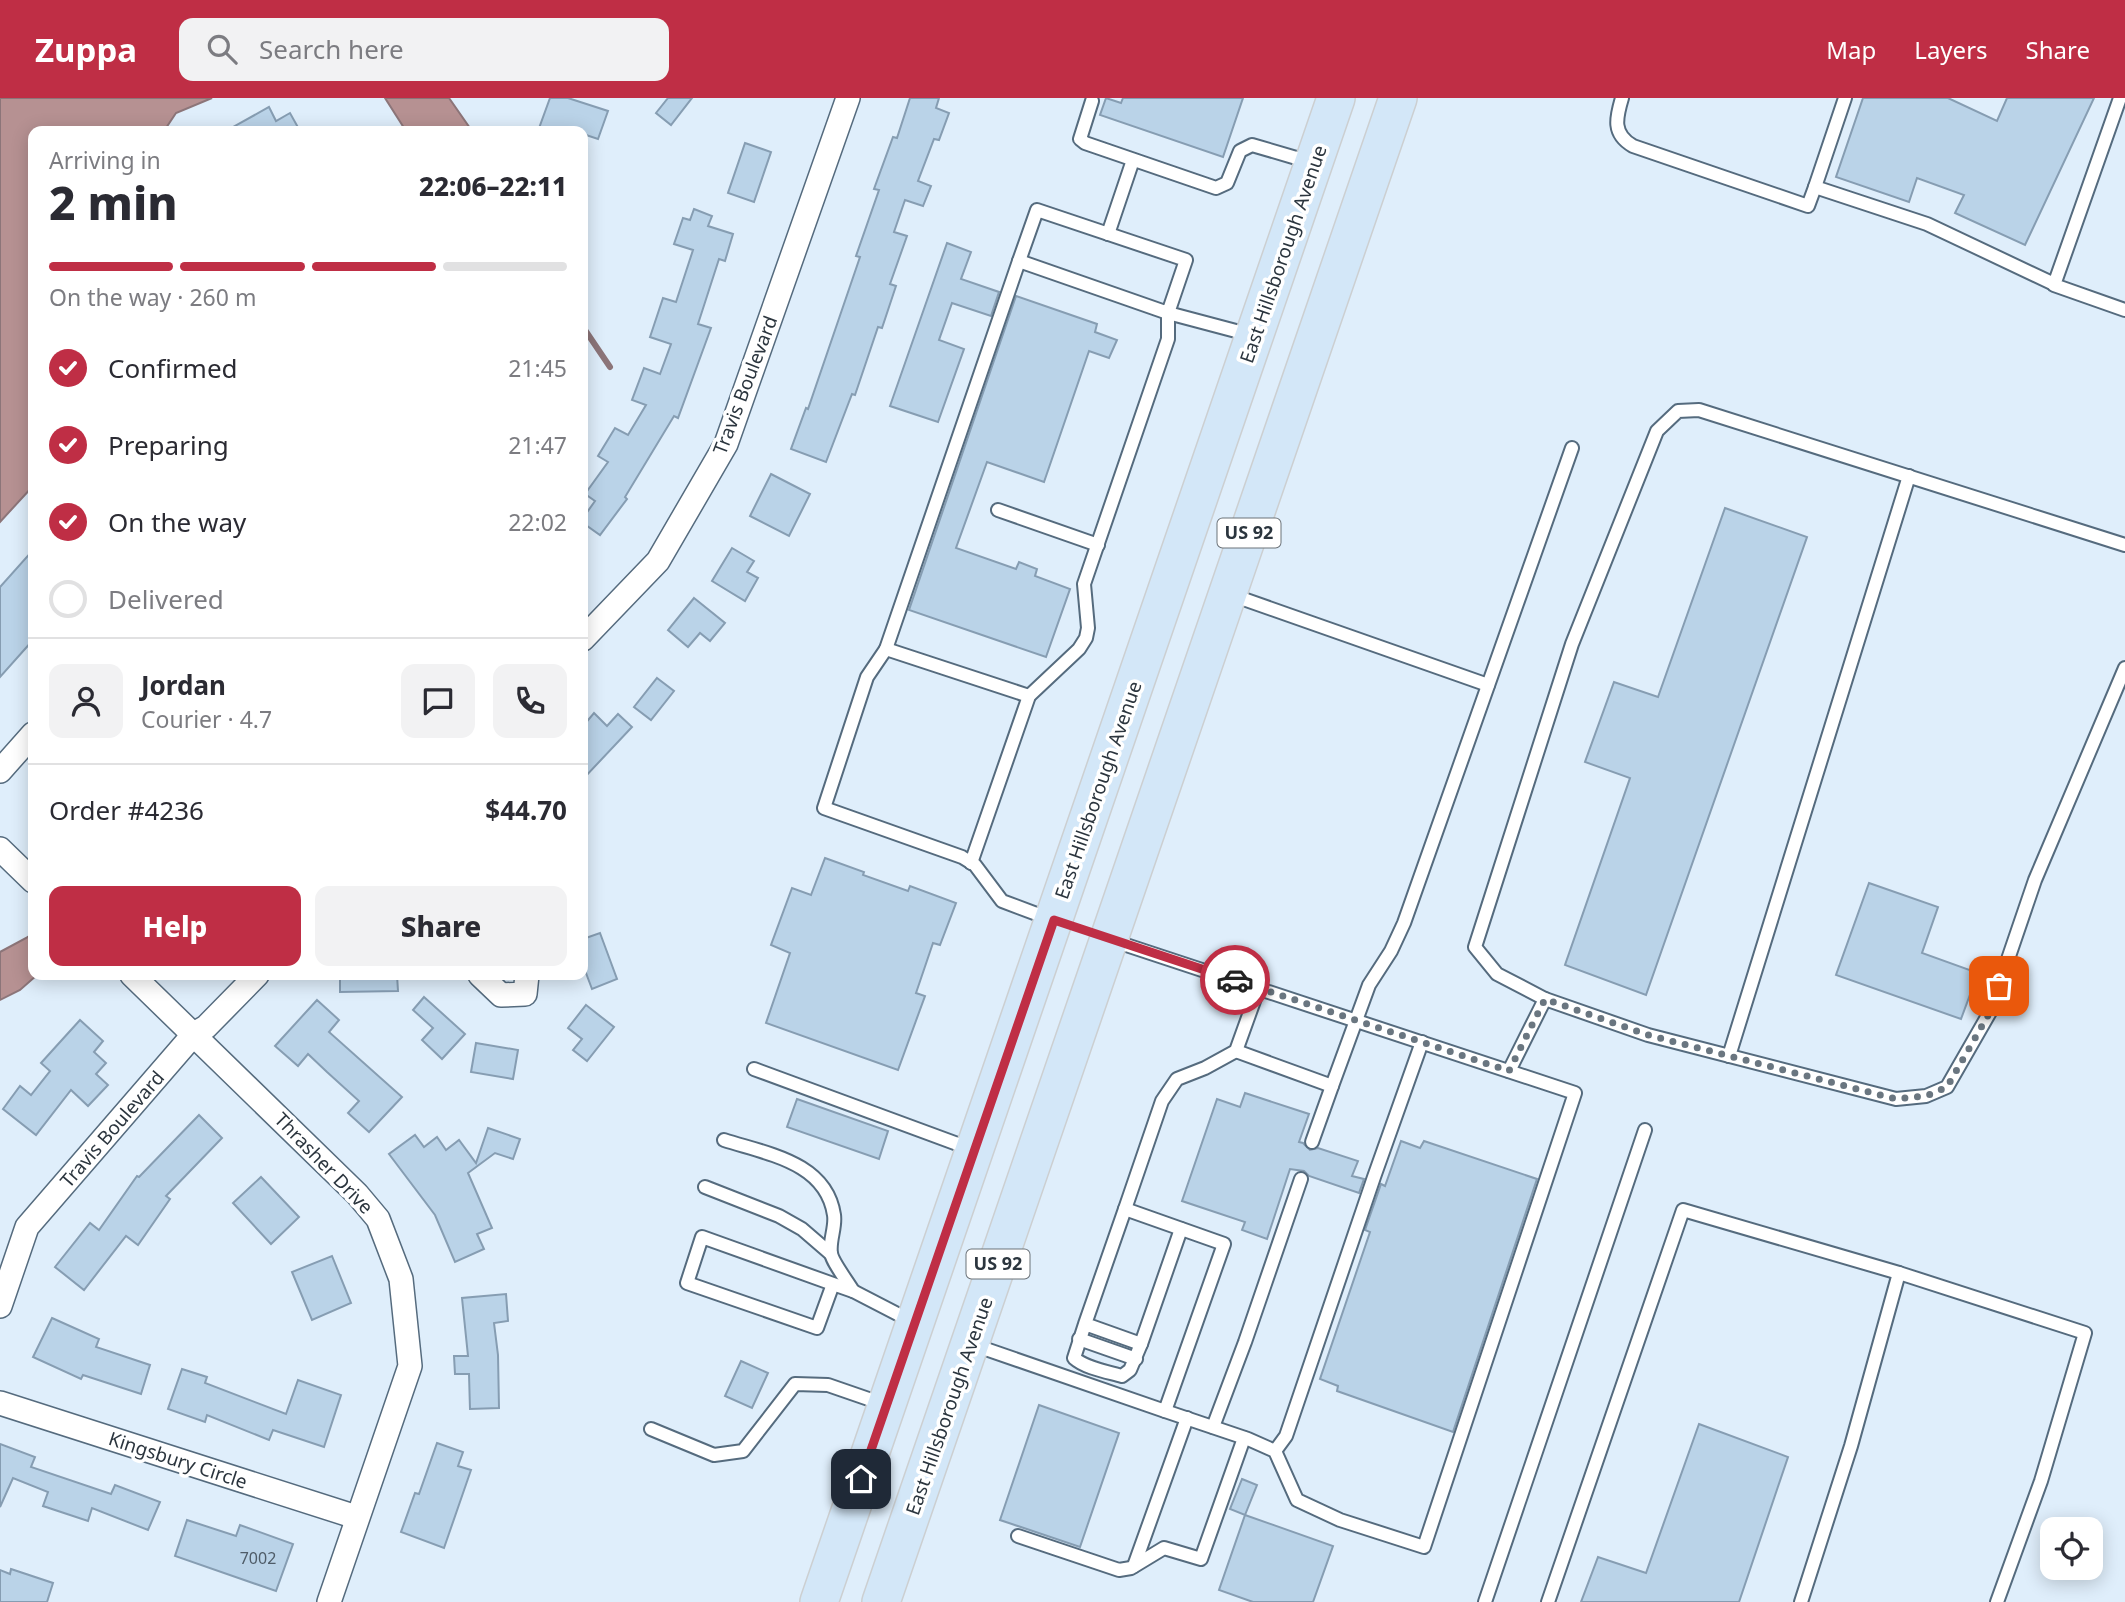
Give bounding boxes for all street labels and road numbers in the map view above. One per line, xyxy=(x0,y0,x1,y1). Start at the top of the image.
street label: East Hillsborough Avenue xyxy=(1233,142,1333,366)
street label: Travis Boulevard xyxy=(707,312,783,458)
road number: US 92 xyxy=(1218,519,1280,548)
street label: East Hillsborough Avenue xyxy=(1048,678,1148,902)
street label: Travis Boulevard xyxy=(54,1065,170,1193)
street label: Thrasher Drive xyxy=(269,1107,379,1219)
road number: US 92 xyxy=(967,1250,1030,1279)
street label: East Hillsborough Avenue xyxy=(899,1294,999,1518)
street label: Kingsbury Circle xyxy=(105,1425,251,1495)

